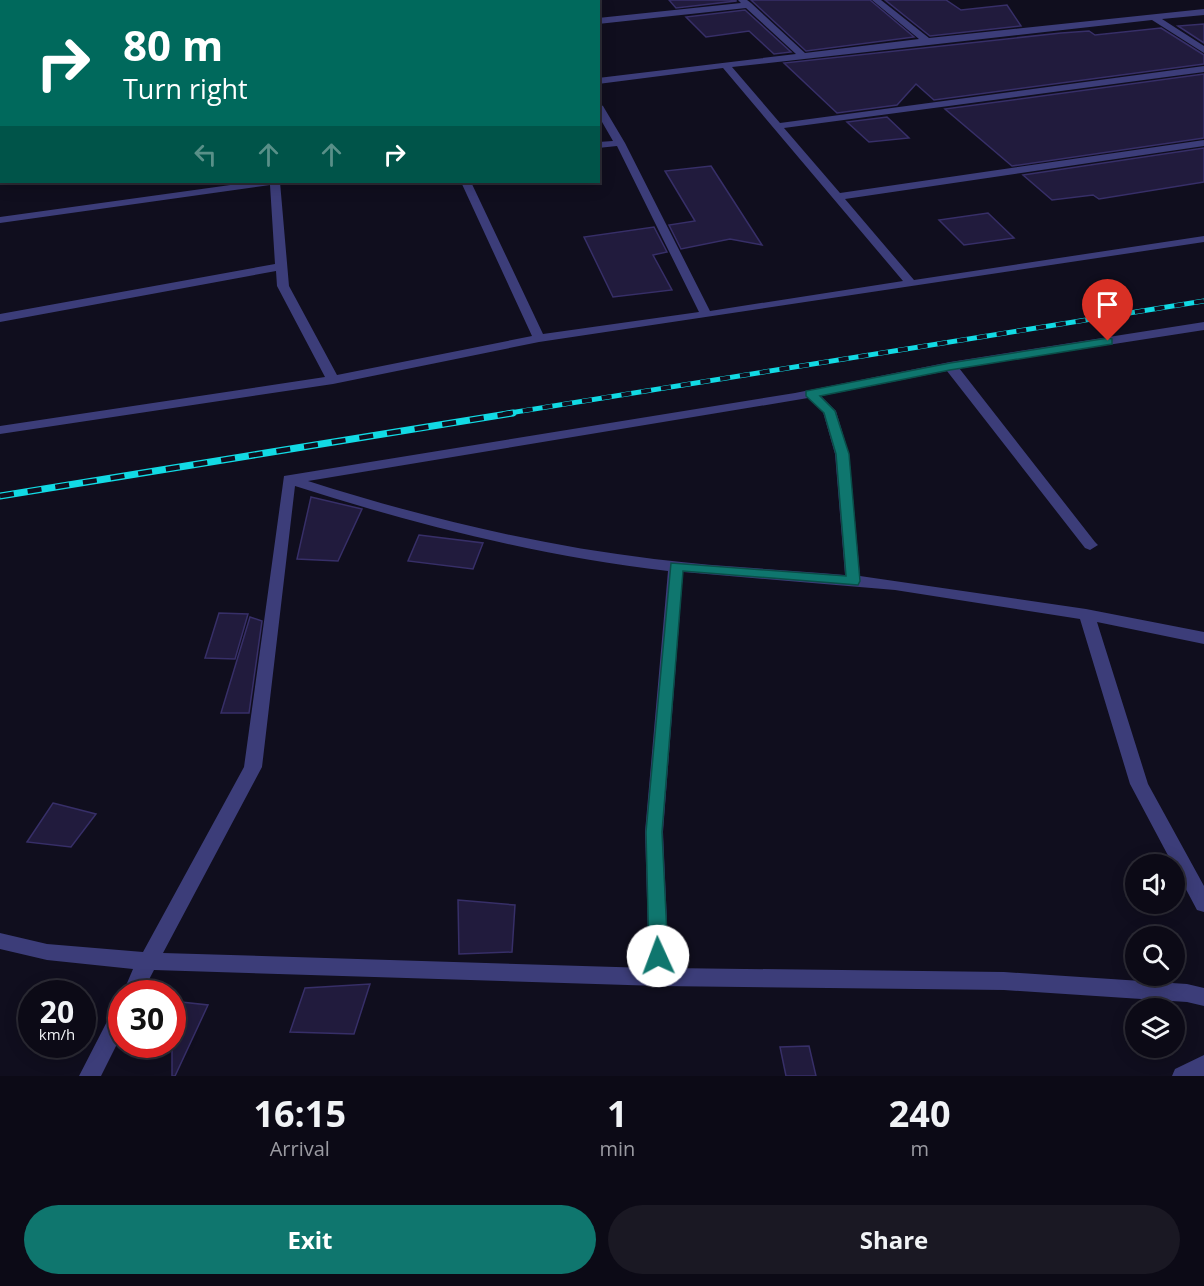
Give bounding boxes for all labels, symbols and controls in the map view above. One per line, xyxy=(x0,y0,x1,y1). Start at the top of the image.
text: 80 m xyxy=(123,16,223,73)
icon: right xyxy=(24,24,102,102)
text: Turn right xyxy=(123,70,248,107)
icon: left xyxy=(189,138,222,171)
icon: ahead xyxy=(252,138,285,171)
icon: ahead xyxy=(315,138,348,171)
icon: right xyxy=(378,138,411,171)
pin xyxy=(1082,279,1133,341)
icon: arrive xyxy=(1091,288,1124,321)
map controls xyxy=(1125,854,1185,1058)
button: sound xyxy=(1125,854,1185,914)
position arrow xyxy=(626,924,690,988)
button: search xyxy=(1125,926,1185,986)
speed limit sign: 30 xyxy=(108,980,186,1058)
text: 20 xyxy=(40,991,74,1032)
button: layers xyxy=(1125,998,1185,1058)
text: km/h xyxy=(39,1024,75,1044)
text: 16:15 xyxy=(253,1089,346,1138)
text: 1 xyxy=(607,1089,628,1138)
text: 240 xyxy=(889,1089,951,1138)
text: Arrival xyxy=(270,1135,330,1162)
text: min xyxy=(599,1135,635,1162)
text: m xyxy=(910,1135,929,1162)
button: Exit xyxy=(24,1205,596,1274)
button: Share xyxy=(608,1205,1180,1274)

